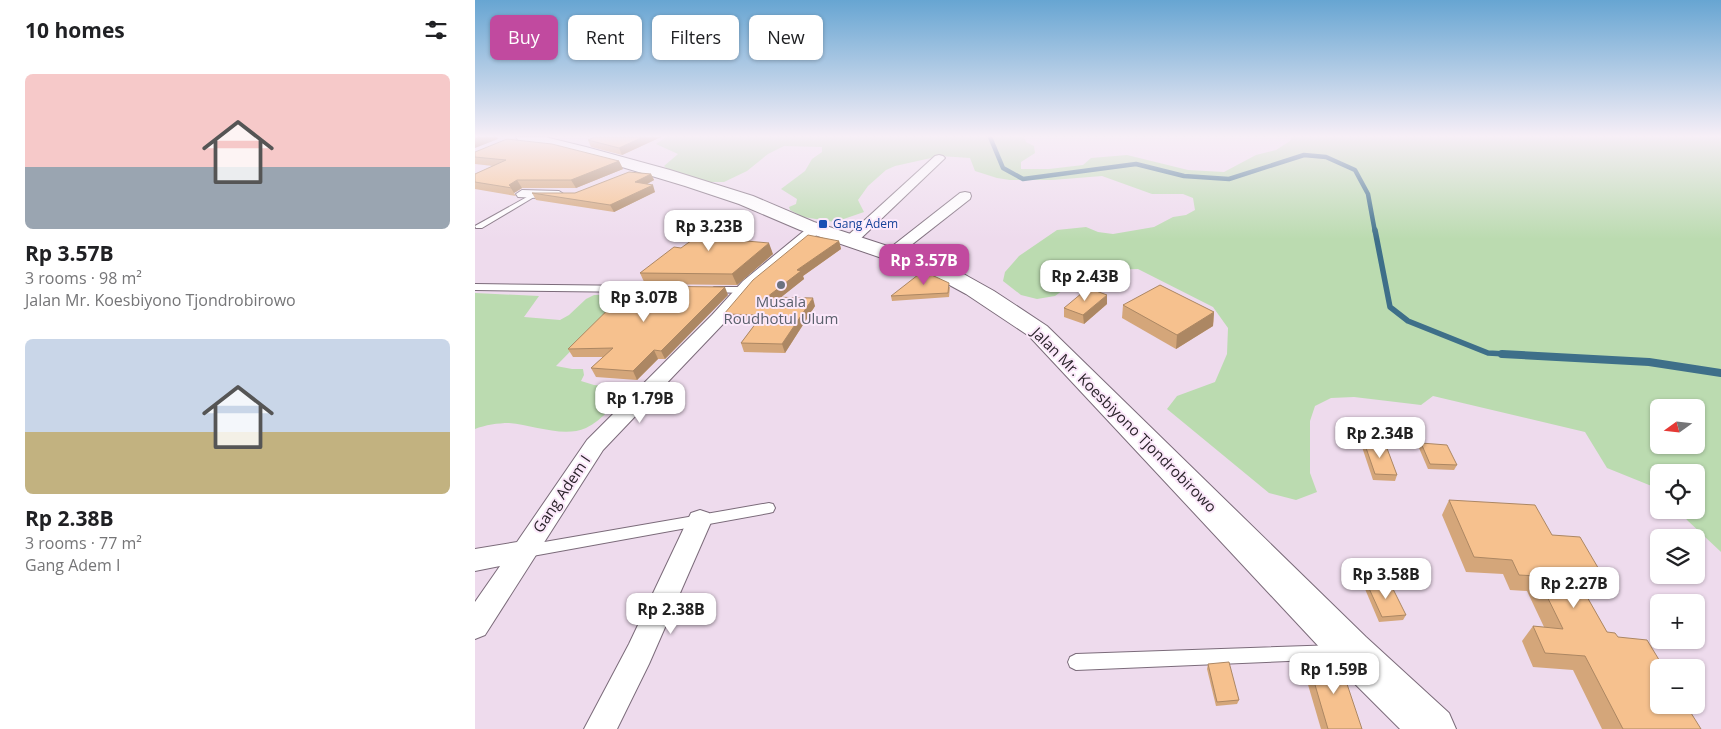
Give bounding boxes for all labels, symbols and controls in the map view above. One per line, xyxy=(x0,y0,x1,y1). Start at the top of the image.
chip: Buy xyxy=(490,15,558,60)
chip: Rent xyxy=(568,15,642,60)
chip: Filters xyxy=(652,15,739,60)
chip: New xyxy=(749,15,823,60)
text: 10 homes xyxy=(25,16,125,44)
icon: filters xyxy=(422,16,450,44)
icon: home xyxy=(193,107,283,197)
pin: Rp 3.23B xyxy=(657,210,761,252)
text: Rp 3.23B xyxy=(675,215,743,237)
place label: Gang Adem xyxy=(833,215,898,232)
marker: Gang Adem xyxy=(817,218,829,230)
text: Rp 3.57B xyxy=(25,239,114,267)
pin: Rp 3.57B xyxy=(872,244,976,286)
text: Rp 3.57B xyxy=(890,249,958,271)
pin: Rp 2.43B xyxy=(1033,260,1137,302)
text: Rp 2.43B xyxy=(1051,265,1119,287)
text: 3 rooms · 98 m² xyxy=(25,267,142,289)
marker: Musala Roudhotul Ulum xyxy=(775,279,787,291)
pin: Rp 3.07B xyxy=(592,280,696,323)
text: Rp 3.07B xyxy=(610,286,678,308)
text: Jalan Mr. Koesbiyono Tjondrobirowo xyxy=(25,289,296,311)
place label: Musala Roudhotul Ulum xyxy=(724,291,838,328)
street label: Jalan Mr. Koesbiyono Tjondrobirowo xyxy=(1026,321,1222,516)
icon: home xyxy=(193,372,283,462)
pin: Rp 1.79B xyxy=(588,382,692,424)
text: Rp 1.79B xyxy=(606,387,674,409)
north arrow xyxy=(1650,399,1705,454)
map controls xyxy=(1650,399,1705,714)
pin: Rp 2.34B xyxy=(1328,416,1432,459)
text: Rp 2.34B xyxy=(1346,422,1414,444)
street label: Gang Adem I xyxy=(528,451,594,536)
button: locate xyxy=(1650,464,1705,519)
text: Rp 2.38B xyxy=(25,504,114,532)
button: layers xyxy=(1650,529,1705,584)
text: 3 rooms · 77 m² xyxy=(25,532,142,554)
text: Gang Adem I xyxy=(25,554,121,576)
pin: Rp 3.58B xyxy=(1334,558,1438,600)
text: Rp 3.58B xyxy=(1352,563,1420,585)
pin: Rp 2.27B xyxy=(1522,566,1626,609)
text: Rp 2.27B xyxy=(1540,572,1608,594)
pin: Rp 2.38B xyxy=(619,592,723,635)
button: + xyxy=(1650,594,1705,649)
text: Rp 2.38B xyxy=(637,598,705,620)
pin: Rp 1.59B xyxy=(1282,652,1386,695)
text: Rp 1.59B xyxy=(1300,658,1368,680)
button: − xyxy=(1650,659,1705,714)

